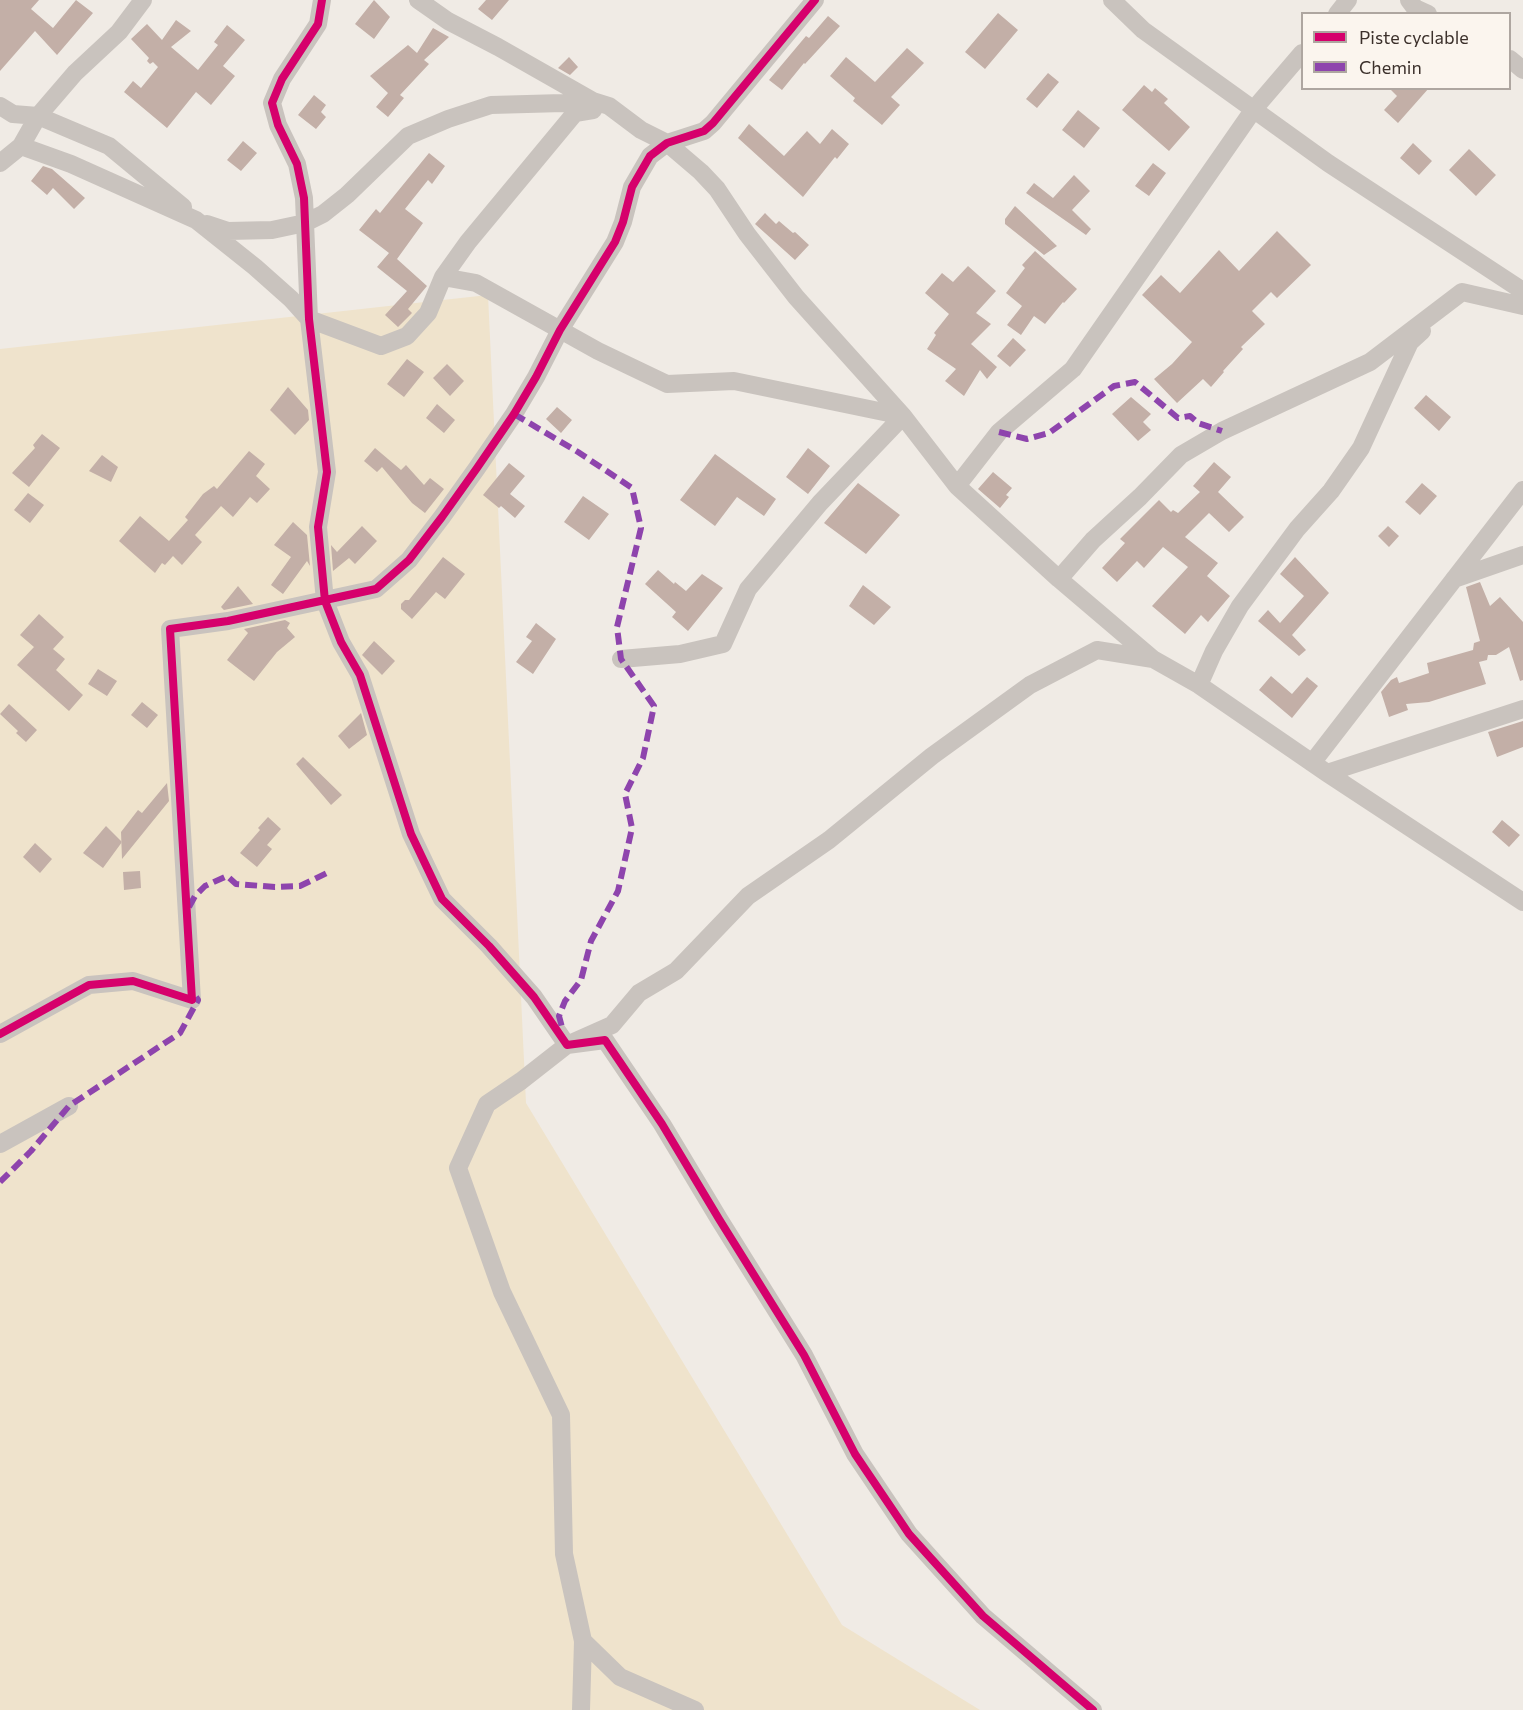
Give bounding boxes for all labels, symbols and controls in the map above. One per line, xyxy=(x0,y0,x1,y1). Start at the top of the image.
legend xyxy=(1301,12,1511,90)
text: Piste cyclable xyxy=(1359,26,1469,48)
text: Chemin xyxy=(1359,56,1422,78)

